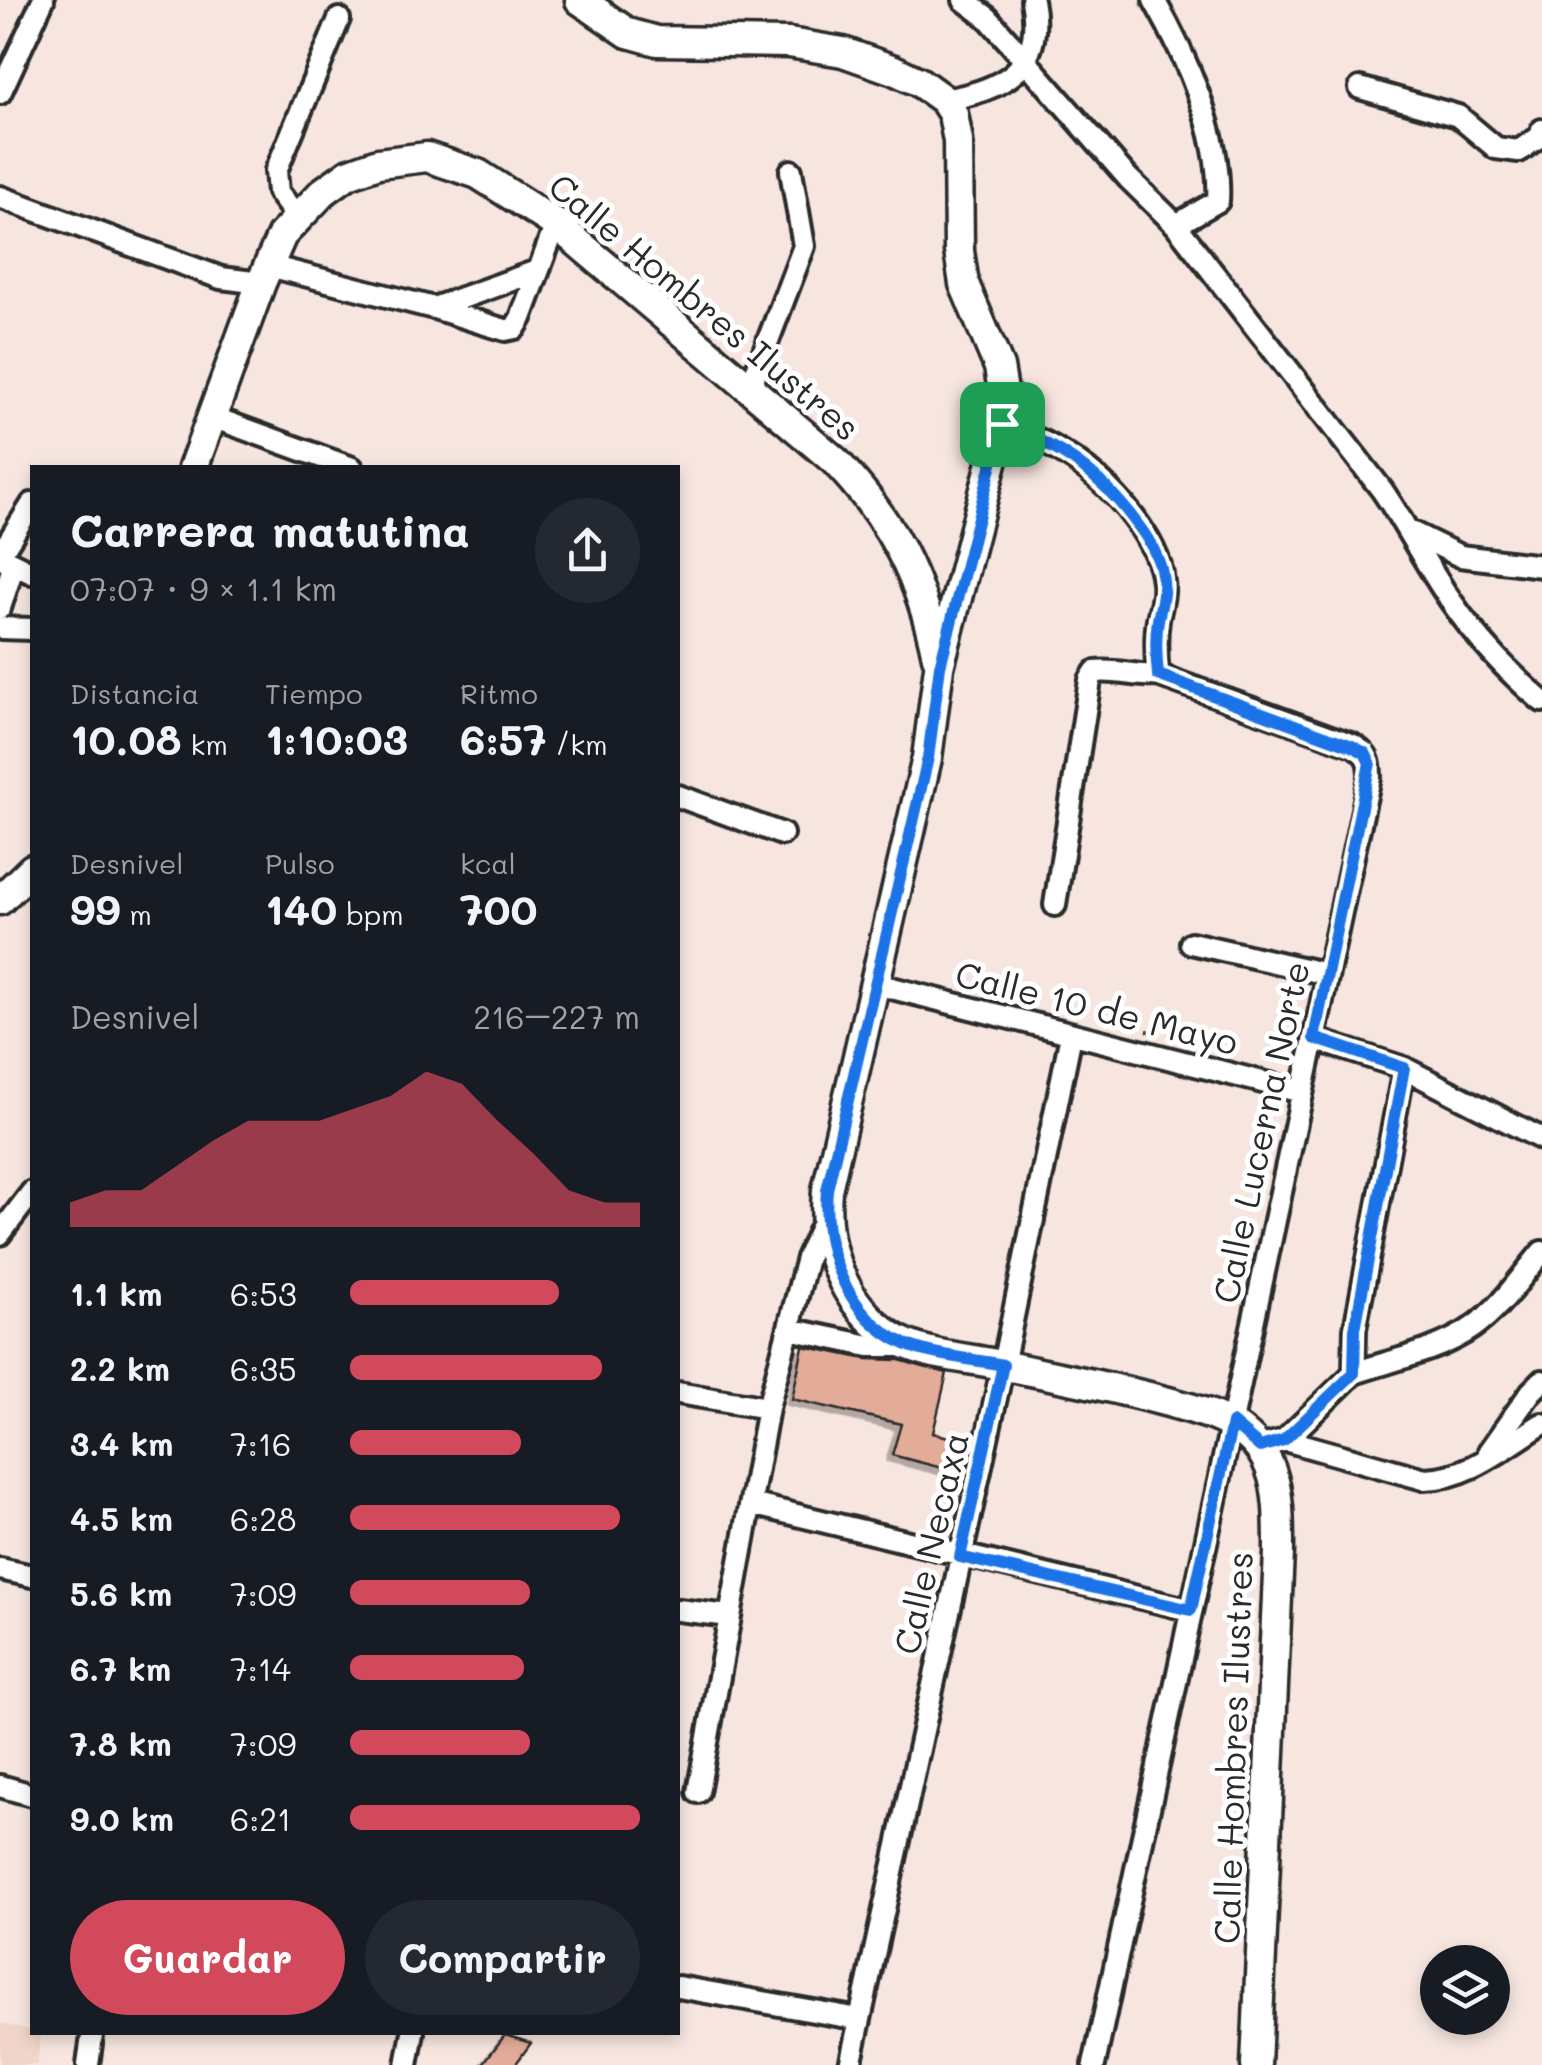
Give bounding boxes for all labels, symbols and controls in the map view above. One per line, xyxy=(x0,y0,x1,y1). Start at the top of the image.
street label: Calle Hombres Ilustres xyxy=(540,162,870,450)
pin xyxy=(960,382,1045,467)
icon: arrive xyxy=(975,397,1030,452)
button: share xyxy=(535,498,640,603)
text: Carrera matutina xyxy=(70,500,470,558)
text: 07:07 · 9 × 1.1 km xyxy=(70,567,337,609)
text: Distancia xyxy=(70,675,199,711)
text: Tiempo xyxy=(265,675,363,711)
text: Ritmo xyxy=(460,675,538,711)
text: 10.08 xyxy=(70,711,182,766)
text: 1:10:03 xyxy=(265,711,408,766)
text: 6:57 xyxy=(460,711,547,766)
text: km xyxy=(182,726,228,762)
text: /km xyxy=(547,726,608,762)
text: Desnivel xyxy=(70,845,183,881)
text: Pulso xyxy=(265,845,335,881)
text: kcal xyxy=(460,845,516,881)
text: 99 xyxy=(70,881,120,936)
text: 140 xyxy=(265,881,337,936)
text: 700 xyxy=(460,881,537,936)
text: m xyxy=(120,896,152,932)
text: bpm xyxy=(337,896,404,932)
street label: Calle 10 de Mayo xyxy=(951,950,1243,1064)
street label: Calle Lucerna Norte xyxy=(1201,957,1319,1307)
text: Desnivel xyxy=(70,995,200,1037)
text: 216–227 m xyxy=(473,995,640,1037)
text: 1.1 km xyxy=(70,1272,162,1314)
text: 6:53 xyxy=(230,1272,297,1314)
text: 2.2 km xyxy=(70,1347,170,1389)
text: 6:35 xyxy=(230,1347,297,1389)
text: 3.4 km xyxy=(70,1422,174,1464)
text: 7:16 xyxy=(230,1422,291,1464)
street label: Calle Necaxa xyxy=(882,1427,978,1659)
text: 4.5 km xyxy=(70,1497,173,1539)
text: 6:28 xyxy=(230,1497,296,1539)
street label: Calle Hombres Ilustres xyxy=(1202,1551,1262,1945)
text: 5.6 km xyxy=(70,1572,172,1614)
text: 7:09 xyxy=(230,1572,296,1614)
text: 6.7 km xyxy=(70,1647,171,1689)
text: 7:14 xyxy=(230,1647,291,1689)
text: 7.8 km xyxy=(70,1722,172,1764)
text: 7:09 xyxy=(230,1722,296,1764)
text: 9.0 km xyxy=(70,1797,174,1839)
text: 6:21 xyxy=(230,1797,291,1839)
button: Guardar xyxy=(70,1900,345,2015)
button: Compartir xyxy=(365,1900,640,2015)
map controls xyxy=(1420,1945,1510,2035)
button: layers xyxy=(1420,1945,1510,2035)

